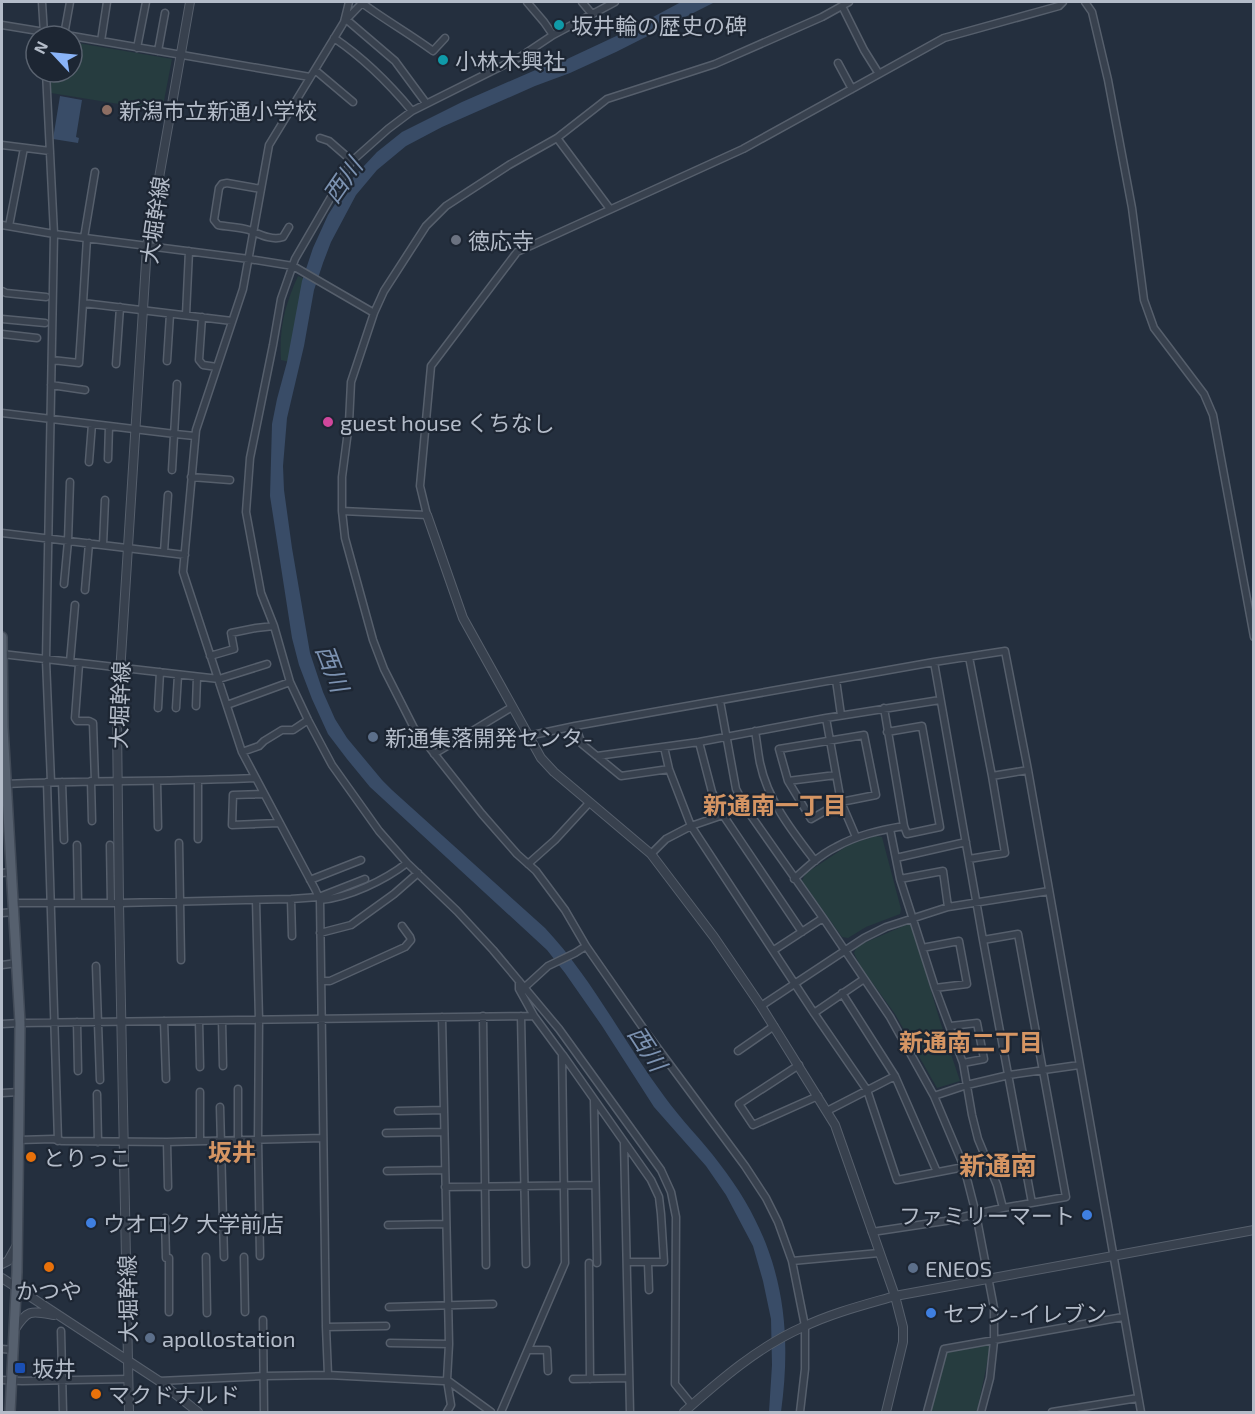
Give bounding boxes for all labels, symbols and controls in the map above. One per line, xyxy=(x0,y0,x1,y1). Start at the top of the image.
place label: 坂井輪の歴史の碑 xyxy=(571,12,747,38)
marker: 坂井輪の歴史の碑 xyxy=(552,18,566,32)
north arrow xyxy=(24,24,84,84)
text: N xyxy=(29,38,51,57)
place label: 小林木興社 xyxy=(455,47,565,73)
marker: 小林木興社 xyxy=(436,53,450,67)
place label: 新潟市立新通小学校 xyxy=(119,97,317,123)
marker: 新潟市立新通小学校 xyxy=(100,103,114,117)
water label: 西川 xyxy=(316,150,369,208)
street label: 大堀幹線 xyxy=(135,175,173,265)
place label: 徳応寺 xyxy=(468,227,534,253)
marker: 徳応寺 xyxy=(449,233,463,247)
place label: guest house くちなし xyxy=(340,409,555,435)
marker: guest house くちなし xyxy=(321,415,335,429)
water label: 西川 xyxy=(311,640,356,698)
street label: 大堀幹線 xyxy=(104,661,134,749)
place label: 新通集落開発センタ- xyxy=(385,724,593,750)
marker: 新通集落開発センタ- xyxy=(366,730,380,744)
district label: 新通南一丁目 xyxy=(703,790,847,819)
water label: 西川 xyxy=(623,1020,675,1079)
district label: 新通南二丁目 xyxy=(899,1027,1043,1056)
district label: 坂井 xyxy=(208,1137,256,1166)
place label: とりっこ xyxy=(43,1144,131,1170)
district label: 新通南 xyxy=(959,1149,1037,1180)
marker: とりっこ xyxy=(24,1150,38,1164)
place label: ファミリーマート xyxy=(899,1202,1075,1228)
marker: ファミリーマート xyxy=(1080,1208,1094,1222)
place label: ウオロク 大学前店 xyxy=(103,1210,284,1236)
marker: ウオロク 大学前店 xyxy=(84,1216,98,1230)
street label: 大堀幹線 xyxy=(113,1255,141,1343)
place label: ENEOS xyxy=(925,1255,992,1281)
marker: かつや xyxy=(42,1260,56,1274)
marker: ENEOS xyxy=(906,1261,920,1275)
place label: かつや xyxy=(16,1277,82,1303)
place label: セブン-イレブン xyxy=(943,1300,1107,1326)
marker: セブン-イレブン xyxy=(924,1306,938,1320)
place label: apollostation xyxy=(162,1325,296,1351)
marker: apollostation xyxy=(143,1331,157,1345)
place label: 坂井 xyxy=(32,1355,76,1381)
marker: 坂井 xyxy=(13,1361,27,1375)
place label: マクドナルド xyxy=(108,1381,240,1407)
marker: マクドナルド xyxy=(89,1387,103,1401)

